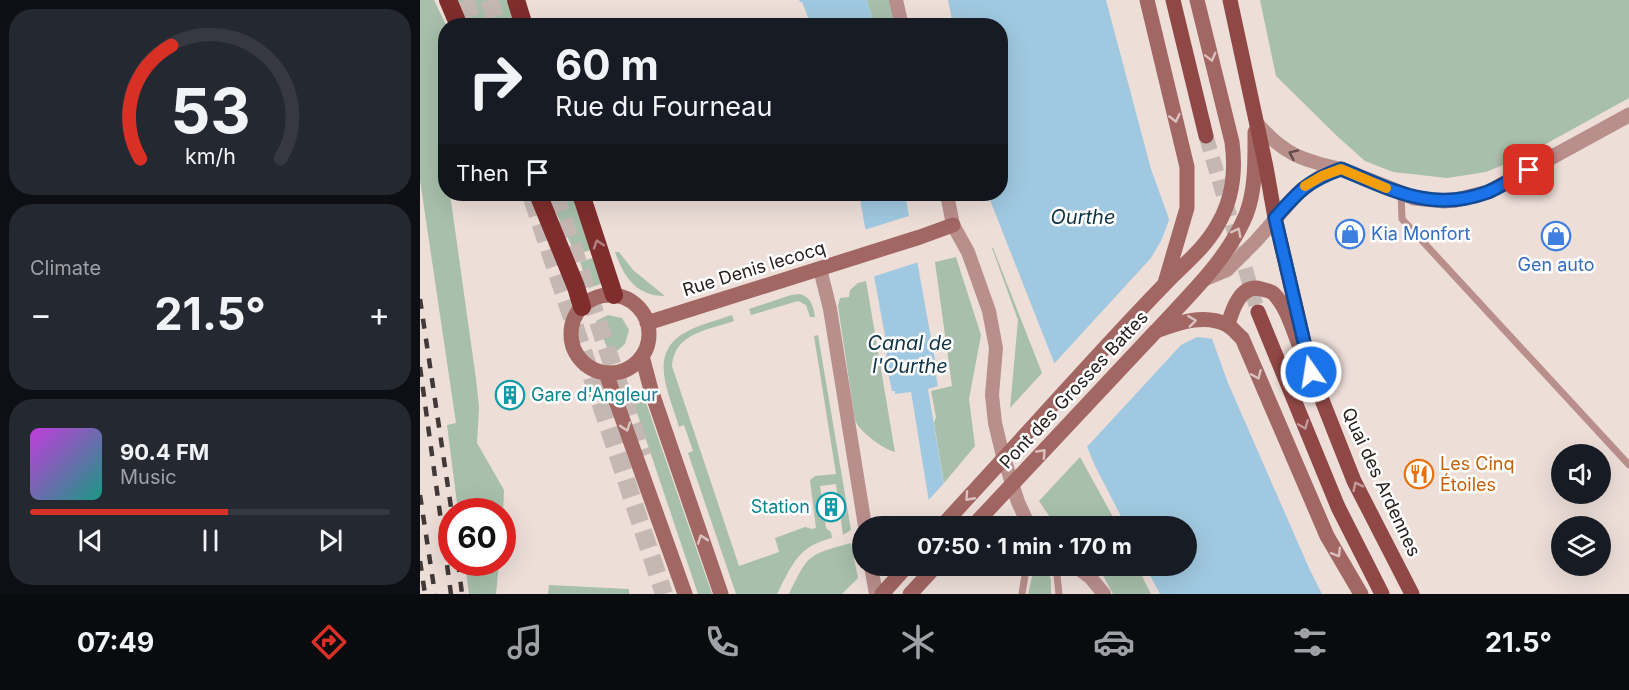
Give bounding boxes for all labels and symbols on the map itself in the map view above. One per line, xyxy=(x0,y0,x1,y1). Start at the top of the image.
one-way arrow xyxy=(1203,52,1216,62)
one-way arrow xyxy=(1168,113,1181,123)
pin xyxy=(1503,144,1554,195)
one-way arrow xyxy=(1288,150,1299,162)
water label: Ourthe xyxy=(1051,205,1115,229)
shop icon: Kia Monfort xyxy=(1334,218,1366,250)
shop icon: Gen auto xyxy=(1540,220,1572,252)
place label: Kia Monfort xyxy=(1371,223,1471,244)
one-way arrow xyxy=(1230,228,1241,239)
street label: Rue Denis lecocq xyxy=(680,237,828,300)
one-way arrow xyxy=(593,239,606,250)
place label: Gen auto xyxy=(1518,254,1594,275)
street label: Pont des Grosses Battes xyxy=(995,307,1152,473)
one-way arrow xyxy=(1187,315,1197,328)
water label: Canal de l'Ourthe xyxy=(867,331,953,378)
position arrow xyxy=(1279,340,1343,404)
one-way arrow xyxy=(1250,369,1262,380)
building icon: Gare d'Angleur xyxy=(494,379,526,411)
place label: Gare d'Angleur xyxy=(531,384,658,405)
street label: Quai des Ardennes xyxy=(1338,404,1425,560)
one-way arrow xyxy=(1297,419,1309,430)
one-way arrow xyxy=(619,422,632,432)
one-way arrow xyxy=(1034,449,1045,460)
place label: Les Cinq Étoiles xyxy=(1440,453,1514,495)
restaurant icon: Les Cinq Étoiles xyxy=(1403,458,1435,490)
one-way arrow xyxy=(1352,481,1364,492)
one-way arrow xyxy=(965,490,976,500)
building icon: Station xyxy=(815,491,847,523)
place label: Station xyxy=(751,496,810,517)
speed limit sign: 60 xyxy=(438,498,516,576)
one-way arrow xyxy=(697,534,710,545)
one-way arrow xyxy=(1329,547,1341,557)

